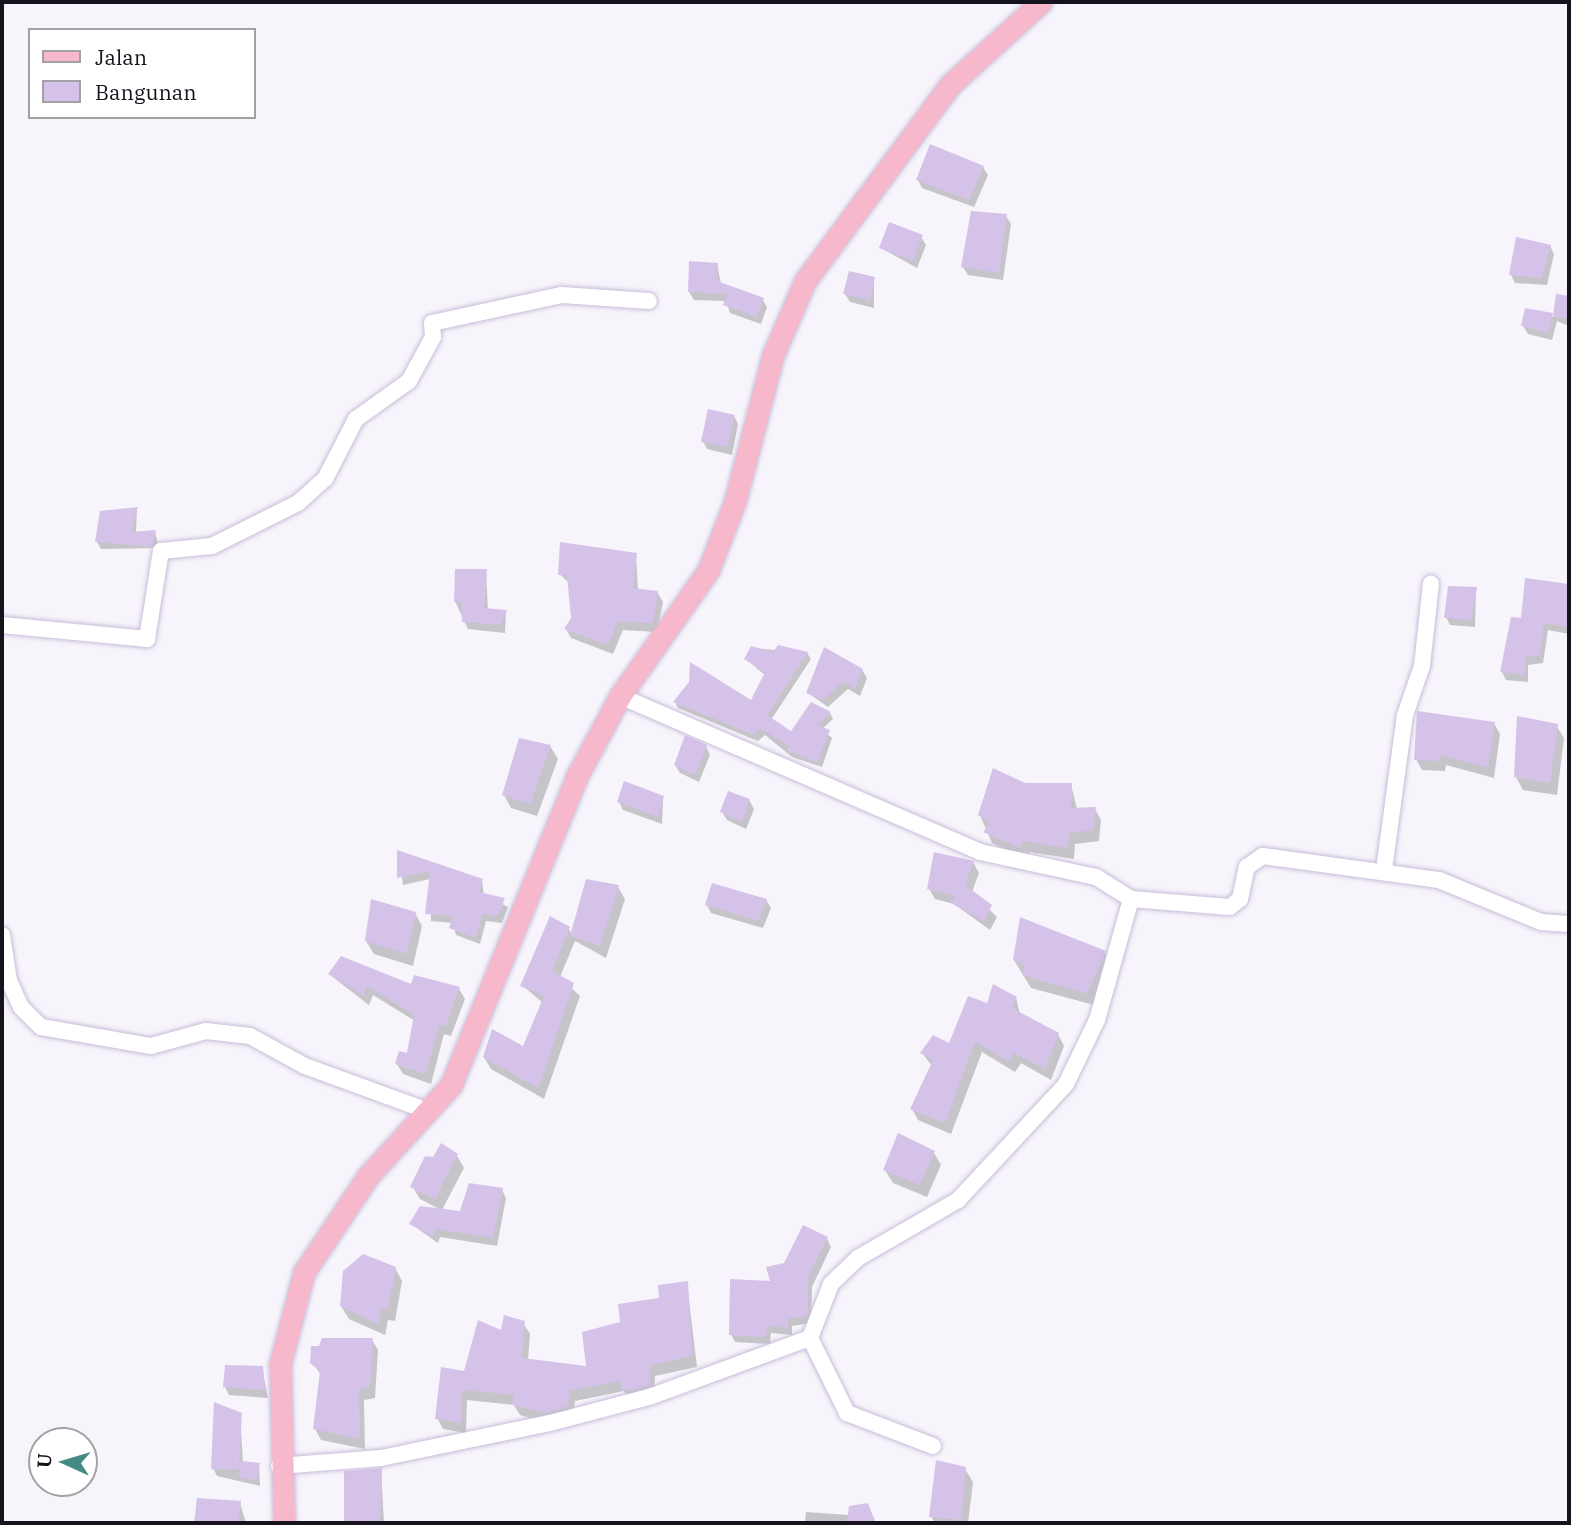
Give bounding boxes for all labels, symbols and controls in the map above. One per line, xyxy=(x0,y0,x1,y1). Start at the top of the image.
legend xyxy=(28,28,256,119)
text: Jalan xyxy=(95,43,147,71)
text: Bangunan xyxy=(95,78,197,106)
north arrow xyxy=(28,1427,98,1497)
text: U xyxy=(32,1453,57,1469)

